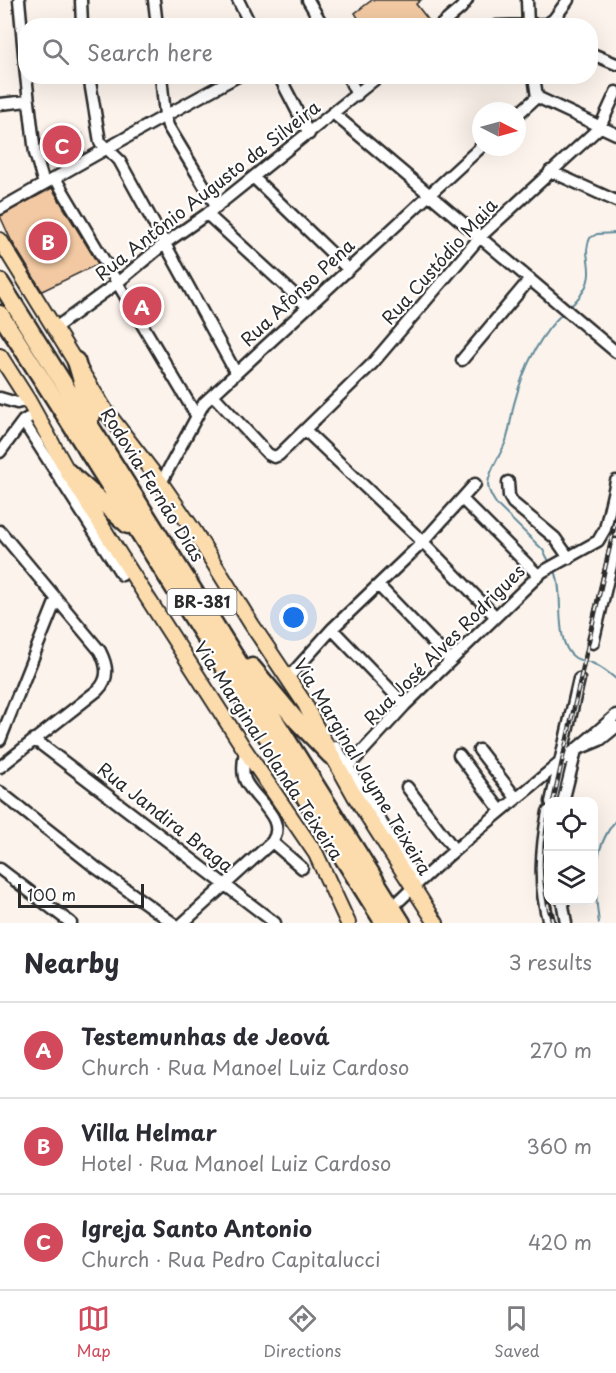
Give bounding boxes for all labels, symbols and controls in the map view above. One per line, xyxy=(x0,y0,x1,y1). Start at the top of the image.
search box xyxy=(18,18,598,84)
icon: search xyxy=(39,35,72,68)
text: Search here xyxy=(87,35,213,68)
street label: Rua Antônio Augusto da Silveira xyxy=(89,93,326,286)
north arrow xyxy=(472,102,526,156)
pin: C xyxy=(42,122,82,168)
street label: Rua Custódio Maia xyxy=(375,191,503,330)
pin: B xyxy=(28,218,68,264)
street label: Rua Afonso Pena xyxy=(234,231,361,352)
pin: A xyxy=(122,284,162,328)
street label: Rodovia Fernão Dias xyxy=(95,402,212,567)
street label: Rua José Alves Rodrigues xyxy=(357,557,531,731)
road number: BR-381 xyxy=(168,589,236,615)
your location xyxy=(279,603,308,632)
street label: Via Marginal Iolanda Teixeira xyxy=(188,635,351,866)
street label: Via Marginal Jayme Teixeira xyxy=(288,653,439,880)
street label: Rua Jandira Braga xyxy=(92,755,240,879)
map controls xyxy=(544,797,598,905)
button: locate xyxy=(544,797,598,851)
button: layers xyxy=(544,851,598,905)
scale bar xyxy=(18,881,144,908)
text: 100 m xyxy=(27,882,76,906)
text: Nearby xyxy=(24,943,119,982)
text: 3 results xyxy=(509,947,592,977)
text: Testemunhas de Jeová xyxy=(81,1019,330,1052)
text: A xyxy=(36,1035,51,1065)
text: 270 m xyxy=(529,1035,592,1065)
text: Church · Rua Manoel Luiz Cardoso xyxy=(81,1052,409,1082)
text: Villa Helmar xyxy=(81,1115,217,1148)
text: B xyxy=(37,1131,50,1161)
text: 360 m xyxy=(526,1131,592,1161)
text: Hotel · Rua Manoel Luiz Cardoso xyxy=(81,1148,391,1178)
text: Igreja Santo Antonio xyxy=(81,1211,312,1244)
text: C xyxy=(36,1227,51,1257)
text: 420 m xyxy=(528,1227,592,1257)
text: Church · Rua Pedro Capitalucci xyxy=(81,1244,381,1274)
tab: Map xyxy=(76,1302,111,1362)
tab: Directions xyxy=(263,1302,341,1362)
tab: Saved xyxy=(494,1302,540,1362)

